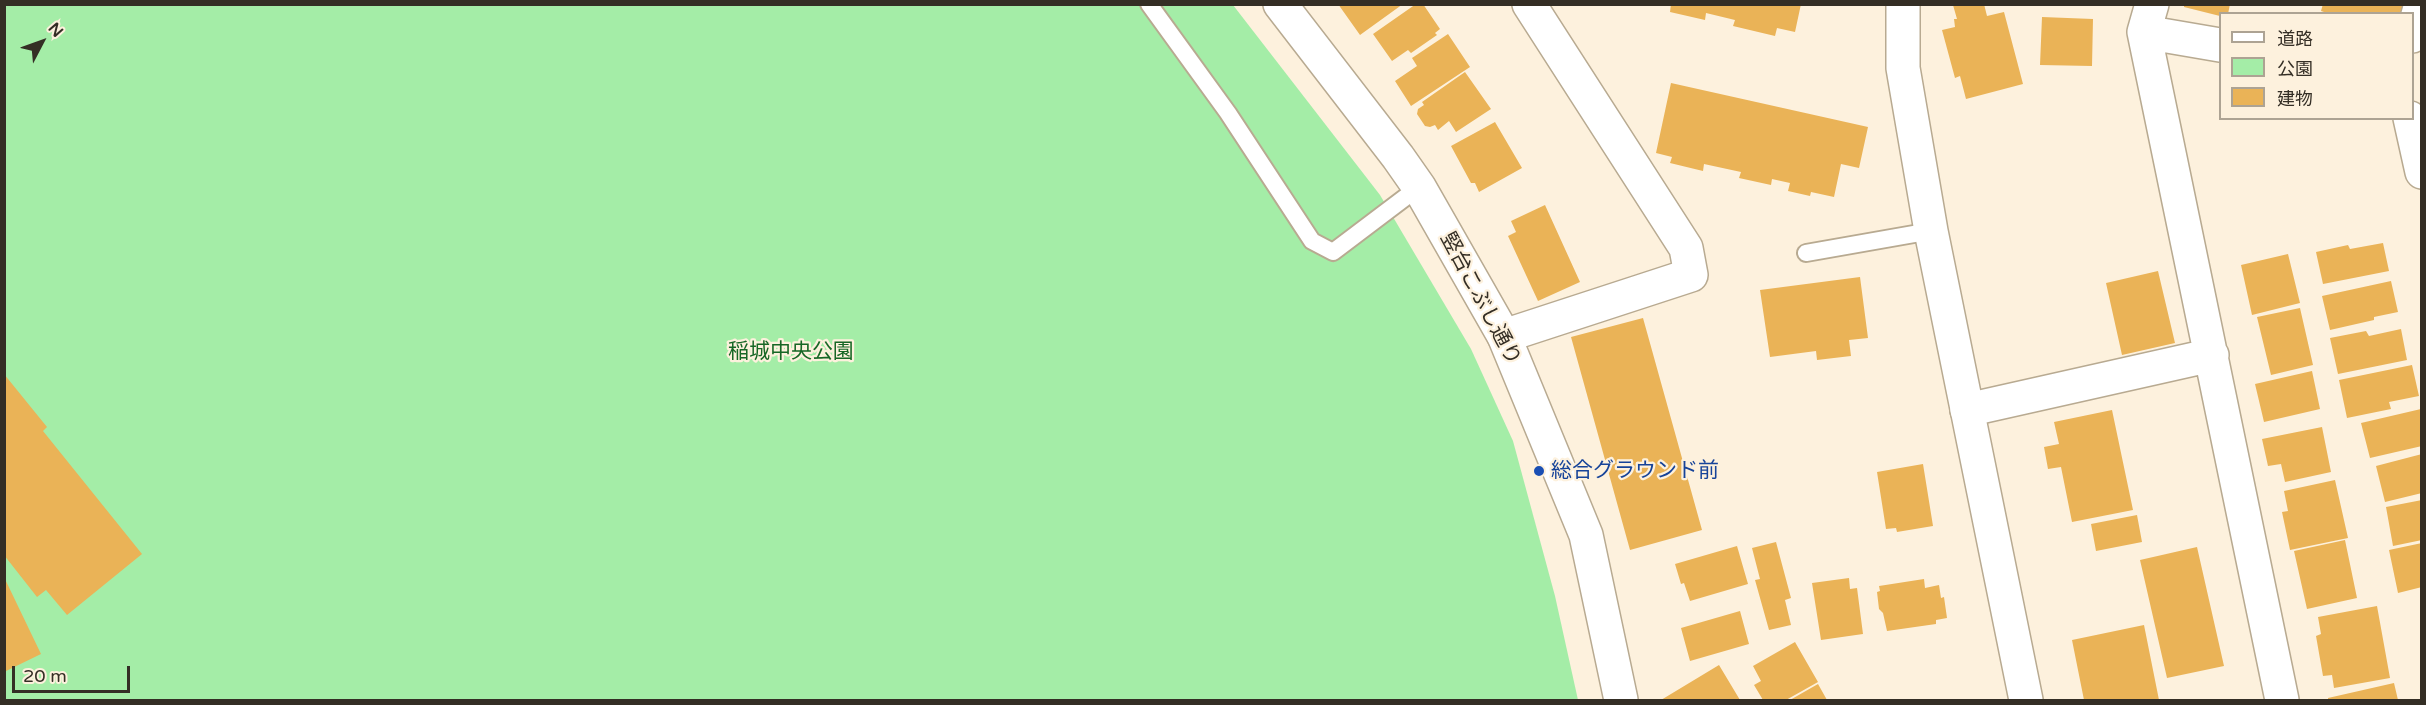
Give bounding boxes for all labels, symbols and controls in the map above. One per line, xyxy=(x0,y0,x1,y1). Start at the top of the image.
north arrow xyxy=(12,12,72,72)
legend xyxy=(2219,12,2414,120)
text: N xyxy=(44,19,67,42)
text: 道路 xyxy=(2277,28,2313,50)
text: 公園 xyxy=(2277,58,2313,80)
text: 建物 xyxy=(2277,88,2313,110)
street label: 竪台こぶし通り xyxy=(1434,228,1526,370)
park label: 稲城中央公園 xyxy=(728,339,854,365)
place label: 総合グラウンド前 xyxy=(1551,458,1719,484)
marker: 総合グラウンド前 xyxy=(1532,464,1546,478)
scale bar xyxy=(15,654,134,692)
text: 20 m xyxy=(23,665,67,687)

